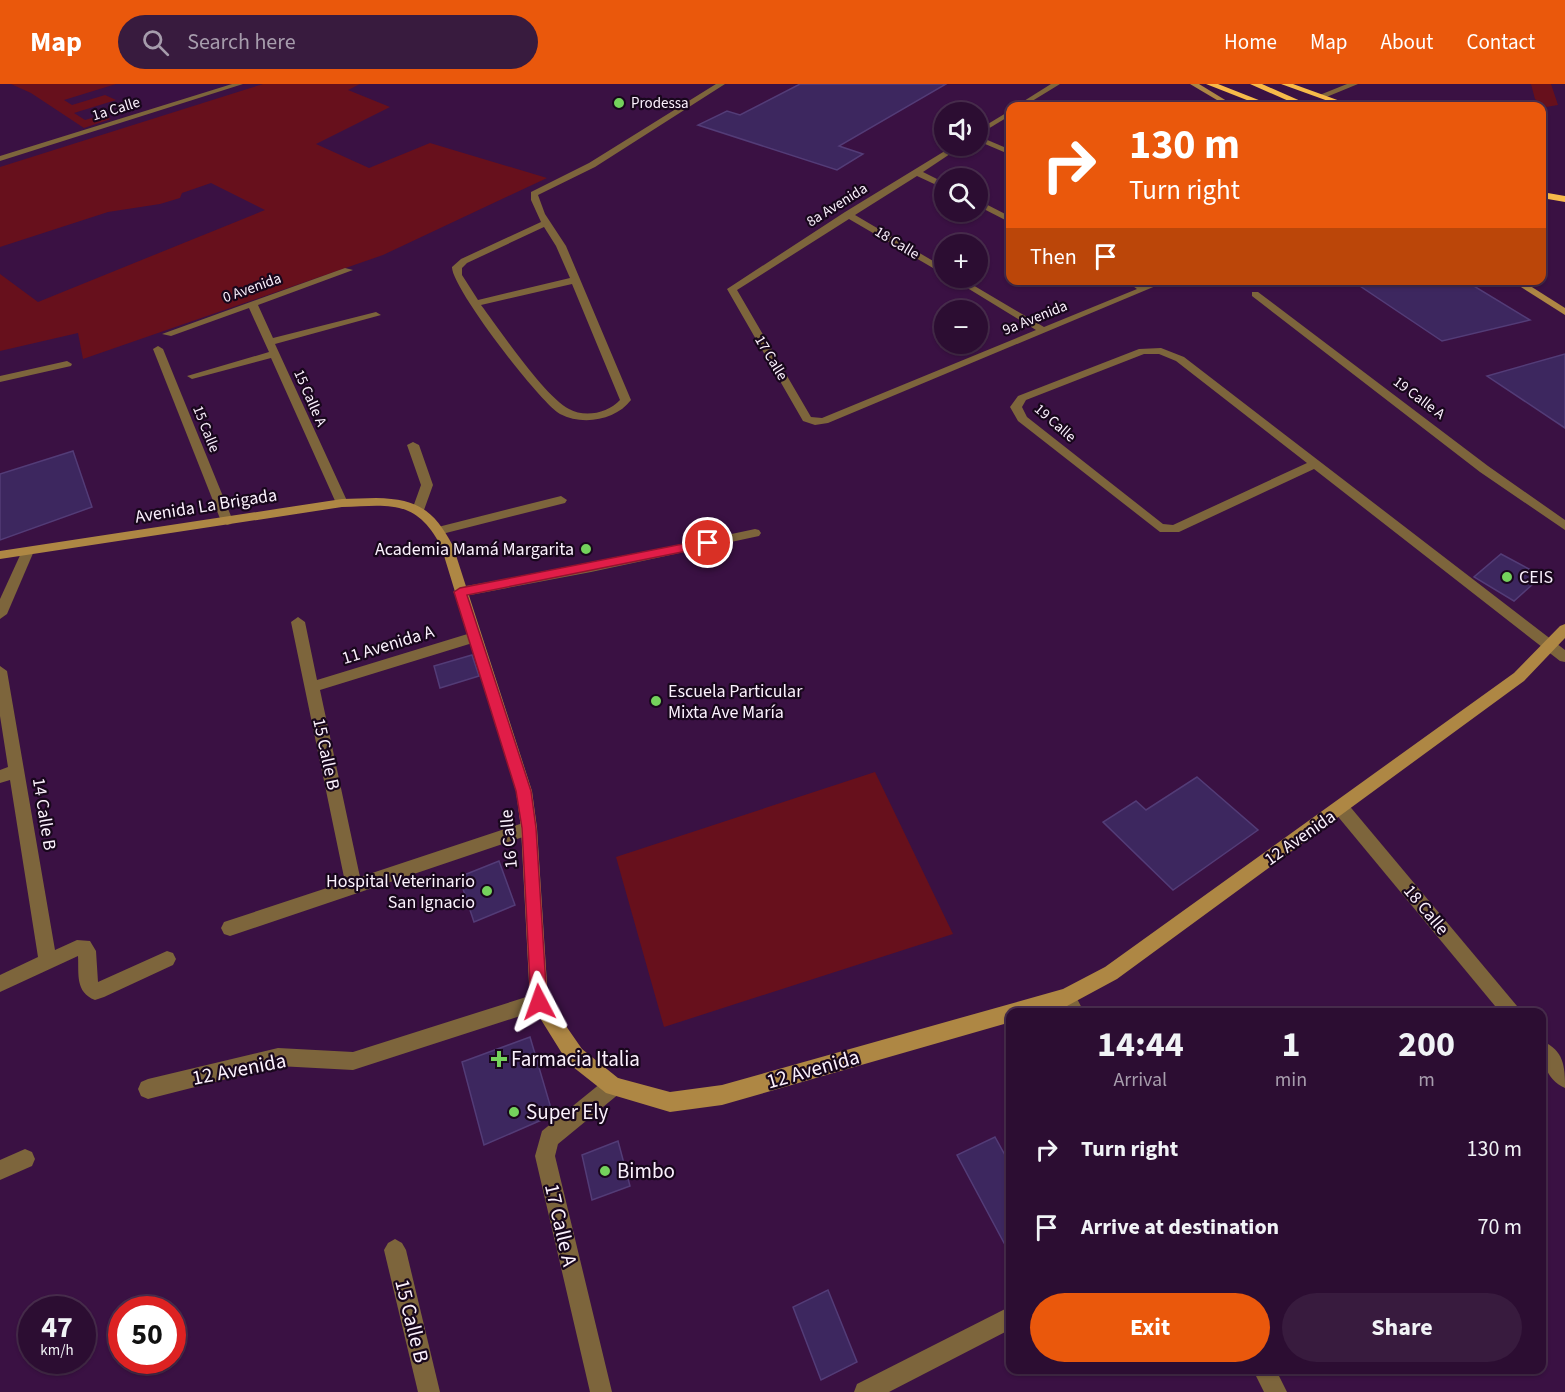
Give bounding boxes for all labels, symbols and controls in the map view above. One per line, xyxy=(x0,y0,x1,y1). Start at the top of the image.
search box xyxy=(118,15,538,69)
text: Map xyxy=(30,22,82,62)
icon: search xyxy=(139,26,172,59)
text: Search here xyxy=(187,26,296,58)
text: Home xyxy=(1224,27,1277,57)
text: Map xyxy=(1310,27,1348,57)
text: About xyxy=(1381,27,1433,57)
text: Contact xyxy=(1466,27,1535,57)
street label: 1a Calle xyxy=(89,92,143,126)
place label: Prodessa xyxy=(631,93,689,114)
marker: Prodessa xyxy=(612,96,626,110)
map controls xyxy=(934,102,988,354)
button: sound xyxy=(934,102,988,156)
text: 130 m xyxy=(1129,115,1240,175)
icon: right xyxy=(1030,126,1108,204)
button: search xyxy=(934,168,988,222)
text: Turn right xyxy=(1129,171,1240,210)
street label: 8a Avenida xyxy=(803,178,871,232)
street label: 18 Calle xyxy=(871,221,923,265)
button: + xyxy=(934,234,988,288)
icon: arrive xyxy=(1089,240,1122,273)
text: Then xyxy=(1030,241,1077,273)
street label: 0 Avenida xyxy=(220,268,284,308)
street label: 9a Avenida xyxy=(999,295,1071,341)
button: − xyxy=(934,300,988,354)
street label: 17 Calle xyxy=(749,332,793,384)
street label: 15 Calle A xyxy=(288,366,332,431)
street label: 19 Calle A xyxy=(1389,371,1450,425)
street label: 19 Calle xyxy=(1030,399,1080,447)
street label: 15 Calle xyxy=(187,402,225,456)
street label: Avenida La Brigada xyxy=(133,482,279,530)
pin xyxy=(682,517,733,568)
icon: arrive xyxy=(691,526,724,559)
place label: Academia Mamá Margarita xyxy=(375,537,574,562)
marker: Academia Mamá Margarita xyxy=(579,542,593,556)
place label: CEIS xyxy=(1519,565,1553,590)
marker: CEIS xyxy=(1500,570,1514,584)
street label: 11 Avenida A xyxy=(339,619,437,671)
place label: Escuela Particular Mixta Ave María xyxy=(668,679,803,725)
marker: Escuela Particular Mixta Ave María xyxy=(649,694,663,708)
street label: 15 Calle B xyxy=(306,716,346,792)
street label: 14 Calle B xyxy=(26,776,62,852)
street label: 12 Avenida xyxy=(1259,804,1341,872)
street label: 16 Calle xyxy=(494,808,524,869)
place label: Hospital Veterinario San Ignacio xyxy=(326,869,475,915)
street label: 18 Calle xyxy=(1397,879,1455,941)
marker: Hospital Veterinario San Ignacio xyxy=(480,884,494,898)
position arrow xyxy=(507,970,571,1034)
text: 14:44 xyxy=(1097,1019,1184,1070)
text: 1 xyxy=(1281,1019,1300,1070)
text: 200 xyxy=(1398,1019,1455,1070)
street label: 12 Avenida xyxy=(763,1041,863,1097)
place label: Farmacia Italia xyxy=(511,1044,640,1074)
street label: 12 Avenida xyxy=(189,1045,289,1093)
marker: Farmacia Italia xyxy=(492,1052,506,1066)
text: Arrival xyxy=(1113,1066,1167,1094)
text: min xyxy=(1275,1066,1307,1094)
text: m xyxy=(1418,1066,1435,1094)
place label: Super Ely xyxy=(526,1097,609,1127)
marker: Super Ely xyxy=(507,1105,521,1119)
icon: right xyxy=(1030,1133,1063,1166)
text: Turn right xyxy=(1081,1133,1178,1165)
text: 130 m xyxy=(1467,1133,1522,1165)
place label: Bimbo xyxy=(617,1156,675,1186)
marker: Bimbo xyxy=(598,1164,612,1178)
street label: 17 Calle A xyxy=(537,1181,585,1270)
icon: arrive xyxy=(1030,1211,1063,1244)
text: Arrive at destination xyxy=(1081,1211,1279,1243)
text: 70 m xyxy=(1477,1211,1522,1243)
street label: 15 Calle B xyxy=(387,1276,437,1366)
button: Exit xyxy=(1030,1293,1270,1362)
button: Share xyxy=(1282,1293,1522,1362)
speed limit sign: 50 xyxy=(108,1296,186,1374)
text: 47 xyxy=(41,1306,73,1349)
text: km/h xyxy=(40,1340,74,1361)

